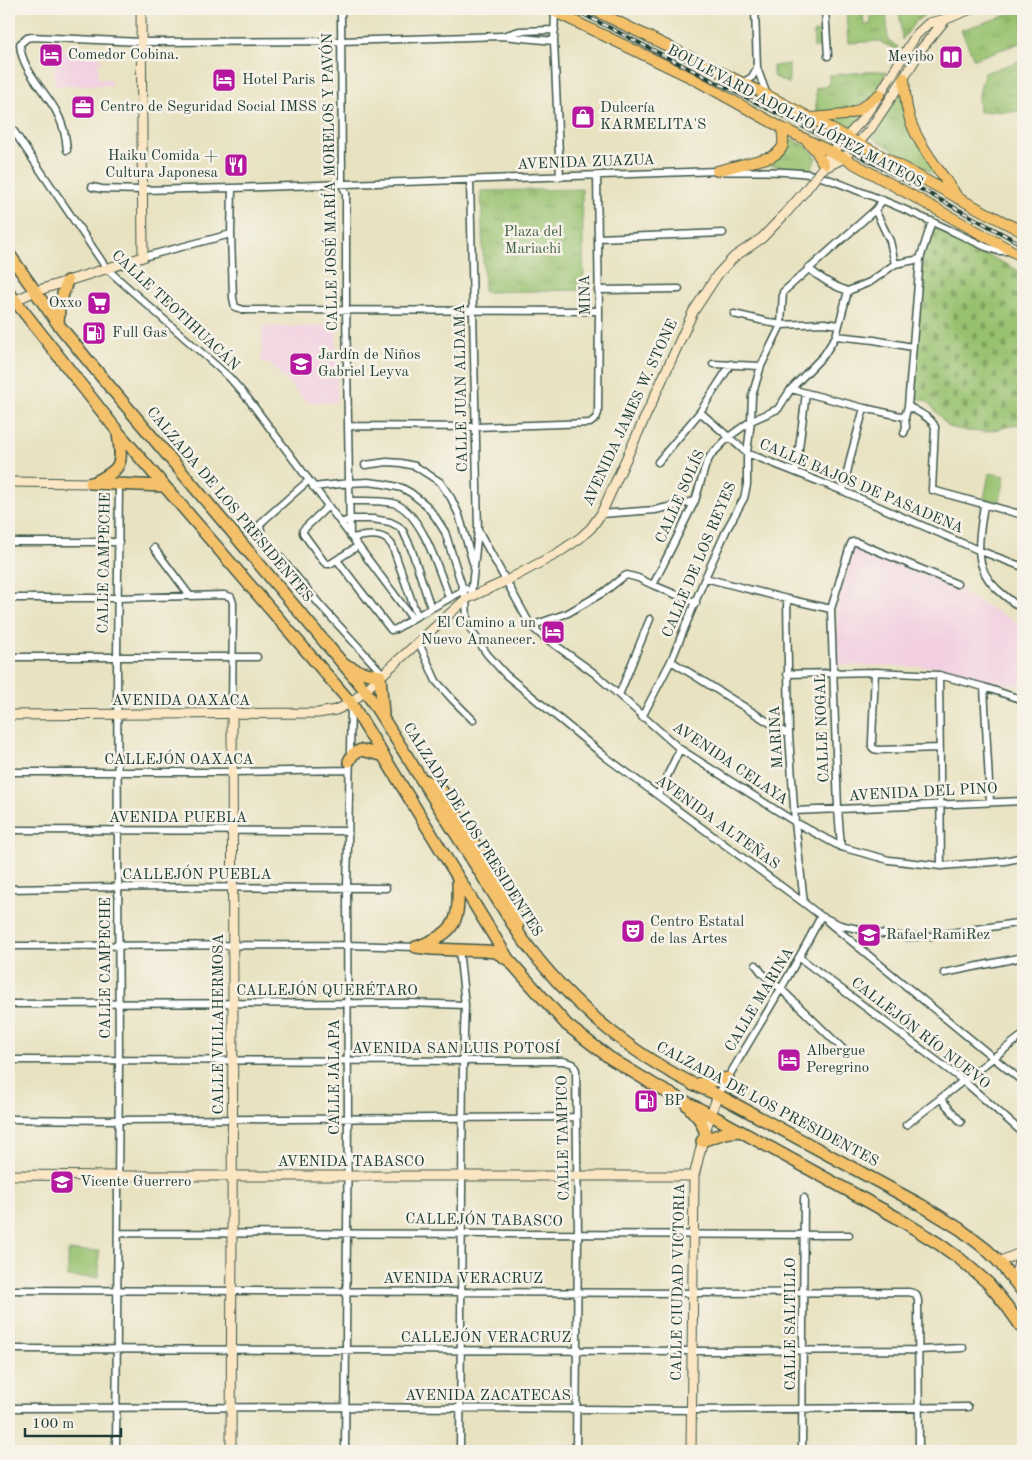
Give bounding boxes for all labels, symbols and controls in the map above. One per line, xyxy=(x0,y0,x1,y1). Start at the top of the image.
street label: CALLE JOSÉ MARÍA MORELOS Y PAVÓN xyxy=(317,32,341,331)
street label: BOULEVARD ADOLFO LÓPEZ MATEOS xyxy=(665,39,927,191)
hotel icon: Comedor Cobina. xyxy=(38,42,64,68)
library icon: Meyibo xyxy=(938,44,964,70)
place label: Comedor Cobina. xyxy=(68,48,179,63)
place label: Meyibo xyxy=(887,50,934,65)
hotel icon: Hotel Paris xyxy=(211,67,237,93)
place label: Hotel Paris xyxy=(242,73,315,88)
office icon: Centro de Seguridad Social IMSS xyxy=(70,94,96,120)
place label: Centro de Seguridad Social IMSS xyxy=(100,100,317,115)
place label: Dulcería KARMELITA'S xyxy=(600,101,706,133)
shop icon: Dulcería KARMELITA'S xyxy=(570,104,596,130)
place label: Haiku Comida + Cultura Japonesa xyxy=(105,149,219,181)
restaurant icon: Haiku Comida + Cultura Japonesa xyxy=(223,152,249,178)
street label: AVENIDA ZUAZUA xyxy=(517,153,656,173)
park label: Plaza del Mariachi xyxy=(504,225,562,257)
street label: CALLE TEOTIHUACÁN xyxy=(108,246,244,374)
street label: MINA xyxy=(578,274,594,316)
supermarket icon: Oxxo xyxy=(86,290,112,316)
place label: Oxxo xyxy=(49,296,82,311)
street label: CALLE JUAN ALDAMA xyxy=(453,303,471,472)
street label: AVENIDA JAMES W. STONE xyxy=(581,317,681,509)
fuel station icon: Full Gas xyxy=(81,320,107,346)
place label: Full Gas xyxy=(112,326,167,341)
place label: Jardín de Niños Gabriel Leyva xyxy=(318,348,420,380)
school or university icon: Jardín de Niños Gabriel Leyva xyxy=(288,351,314,377)
street label: CALZADA DE LOS PRESIDENTES xyxy=(143,405,315,605)
street label: CALLE BAJOS DE PASADENA xyxy=(757,437,966,537)
street label: CALLE SOLÍS xyxy=(651,447,708,546)
street label: CALLE DE LOS REYES xyxy=(660,480,740,640)
street label: CALLE CAMPECHE xyxy=(96,492,114,634)
place label: El Camino a un Nuevo Amanecer. xyxy=(421,616,536,648)
hotel icon: El Camino a un Nuevo Amanecer. xyxy=(540,619,566,645)
street label: CALLE NOGAL xyxy=(814,673,832,783)
street label: AVENIDA OAXACA xyxy=(112,694,251,709)
street label: MARINA xyxy=(768,705,786,769)
street label: CALZADA DE LOS PRESIDENTES xyxy=(400,720,544,940)
street label: AVENIDA CELAYA xyxy=(670,720,791,808)
street label: CALLEJÓN OAXACA xyxy=(104,749,254,768)
street label: AVENIDA ALTEÑAS xyxy=(652,771,784,873)
street label: AVENIDA DEL PINO xyxy=(848,782,998,804)
street label: AVENIDA PUEBLA xyxy=(109,811,248,826)
street label: CALLEJÓN PUEBLA xyxy=(122,864,272,883)
street label: CALLE CAMPECHE xyxy=(99,897,114,1039)
place label: Centro Estatal de las Artes xyxy=(650,915,744,947)
theatre icon: Centro Estatal de las Artes xyxy=(620,918,646,944)
school or university icon: Rafael RamiRez xyxy=(856,922,882,948)
place label: Rafael RamiRez xyxy=(886,928,990,943)
street label: CALLE VILLAHERMOSA xyxy=(212,933,227,1114)
street label: CALLE MARINA xyxy=(723,945,797,1055)
street label: CALLEJÓN RÍO NUEVO xyxy=(848,972,995,1093)
street label: CALLEJÓN QUERÉTARO xyxy=(236,980,418,999)
street label: CALLE JALAPA xyxy=(328,1018,343,1135)
street label: AVENIDA SAN LUIS POTOSÍ xyxy=(352,1039,560,1057)
street label: CALZADA DE LOS PRESIDENTES xyxy=(653,1040,881,1170)
place label: Albergue Peregrino xyxy=(806,1044,869,1076)
hotel icon: Albergue Peregrino xyxy=(776,1047,802,1073)
street label: CALLE TAMPICO xyxy=(555,1075,573,1201)
fuel station icon: BP xyxy=(633,1088,659,1114)
place label: BP xyxy=(664,1094,685,1109)
street label: AVENIDA TABASCO xyxy=(278,1155,424,1170)
school or university icon: Vicente Guerrero xyxy=(49,1169,75,1195)
place label: Vicente Guerrero xyxy=(80,1175,191,1190)
street label: CALLE CIUDAD VICTORIA xyxy=(670,1182,688,1381)
street label: CALLEJÓN TABASCO xyxy=(405,1208,563,1230)
street label: CALLE SALTILLO xyxy=(784,1257,799,1391)
street label: AVENIDA VERACRUZ xyxy=(383,1272,543,1287)
street label: CALLEJÓN VERACRUZ xyxy=(401,1327,572,1346)
street label: AVENIDA ZACATECAS xyxy=(405,1389,571,1404)
scale bar xyxy=(25,1405,121,1437)
text: 100 m xyxy=(32,1417,74,1432)

